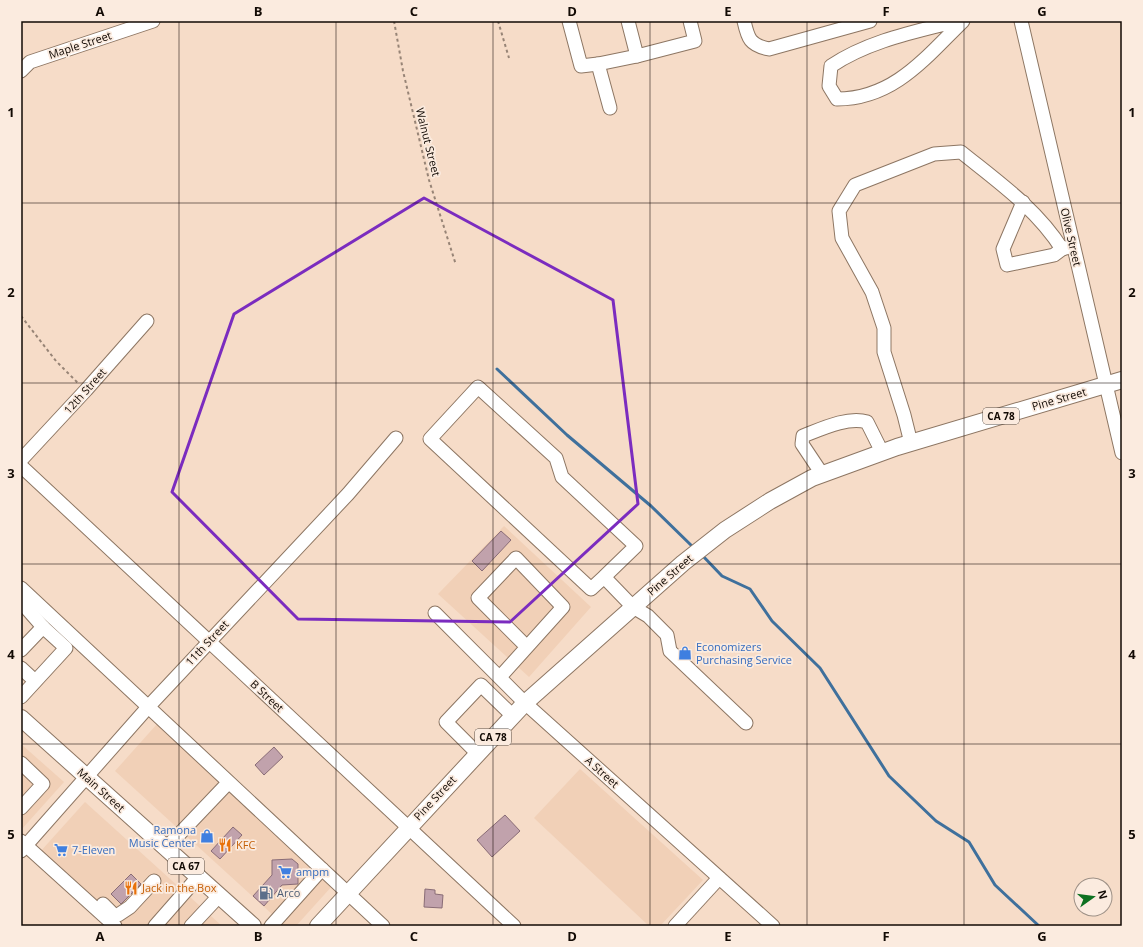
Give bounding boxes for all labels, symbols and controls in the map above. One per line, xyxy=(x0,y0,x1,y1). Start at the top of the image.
text: A xyxy=(96,2,105,20)
text: B xyxy=(254,2,263,20)
text: C xyxy=(410,2,418,20)
text: D xyxy=(567,2,577,20)
text: E xyxy=(724,2,732,20)
text: F xyxy=(882,2,890,20)
text: G xyxy=(1037,2,1047,20)
street label: Maple Street xyxy=(46,27,113,62)
text: 1 xyxy=(7,103,15,121)
text: 1 xyxy=(1128,103,1136,121)
street label: Walnut Street xyxy=(413,106,444,178)
street label: Olive Street xyxy=(1058,206,1085,268)
text: 2 xyxy=(7,283,15,301)
text: 2 xyxy=(1128,283,1136,301)
street label: 12th Street xyxy=(60,364,109,417)
street label: Pine Street xyxy=(1030,384,1088,413)
road number: CA 78 xyxy=(983,408,1019,424)
text: 3 xyxy=(7,464,15,482)
text: 3 xyxy=(1128,464,1136,482)
street label: Pine Street xyxy=(644,551,696,599)
street label: 11th Street xyxy=(182,617,232,669)
place label: Economizers Purchasing Service xyxy=(696,639,792,667)
text: 4 xyxy=(7,645,15,663)
shop icon: Economizers Purchasing Service xyxy=(677,645,693,661)
text: 4 xyxy=(1128,645,1136,663)
street label: B Street xyxy=(247,676,287,715)
road number: CA 78 xyxy=(475,729,511,745)
street label: A Street xyxy=(582,752,622,791)
street label: Main Street xyxy=(74,764,128,815)
street label: Pine Street xyxy=(410,772,459,823)
place label: Ramona Music Center xyxy=(129,822,197,850)
text: 5 xyxy=(7,825,15,843)
text: 5 xyxy=(1128,825,1136,843)
shop icon: Ramona Music Center xyxy=(199,828,215,844)
restaurant icon: KFC xyxy=(217,837,233,853)
place label: KFC xyxy=(236,837,255,852)
supermarket icon: 7-Eleven xyxy=(53,842,69,858)
place label: 7-Eleven xyxy=(72,842,115,857)
road number: CA 67 xyxy=(168,858,204,874)
supermarket icon: ampm xyxy=(277,864,293,880)
place label: ampm xyxy=(296,864,329,879)
north arrow xyxy=(1073,877,1113,917)
restaurant icon: Jack in the Box xyxy=(123,880,139,896)
place label: Jack in the Box xyxy=(141,880,217,895)
fuel station icon: Arco xyxy=(258,885,274,901)
place label: Arco xyxy=(277,885,301,900)
text: N xyxy=(1095,888,1112,901)
text: A xyxy=(96,927,105,945)
text: B xyxy=(254,927,263,945)
text: C xyxy=(410,927,418,945)
text: D xyxy=(567,927,577,945)
text: E xyxy=(724,927,732,945)
text: F xyxy=(882,927,890,945)
text: G xyxy=(1037,927,1047,945)

